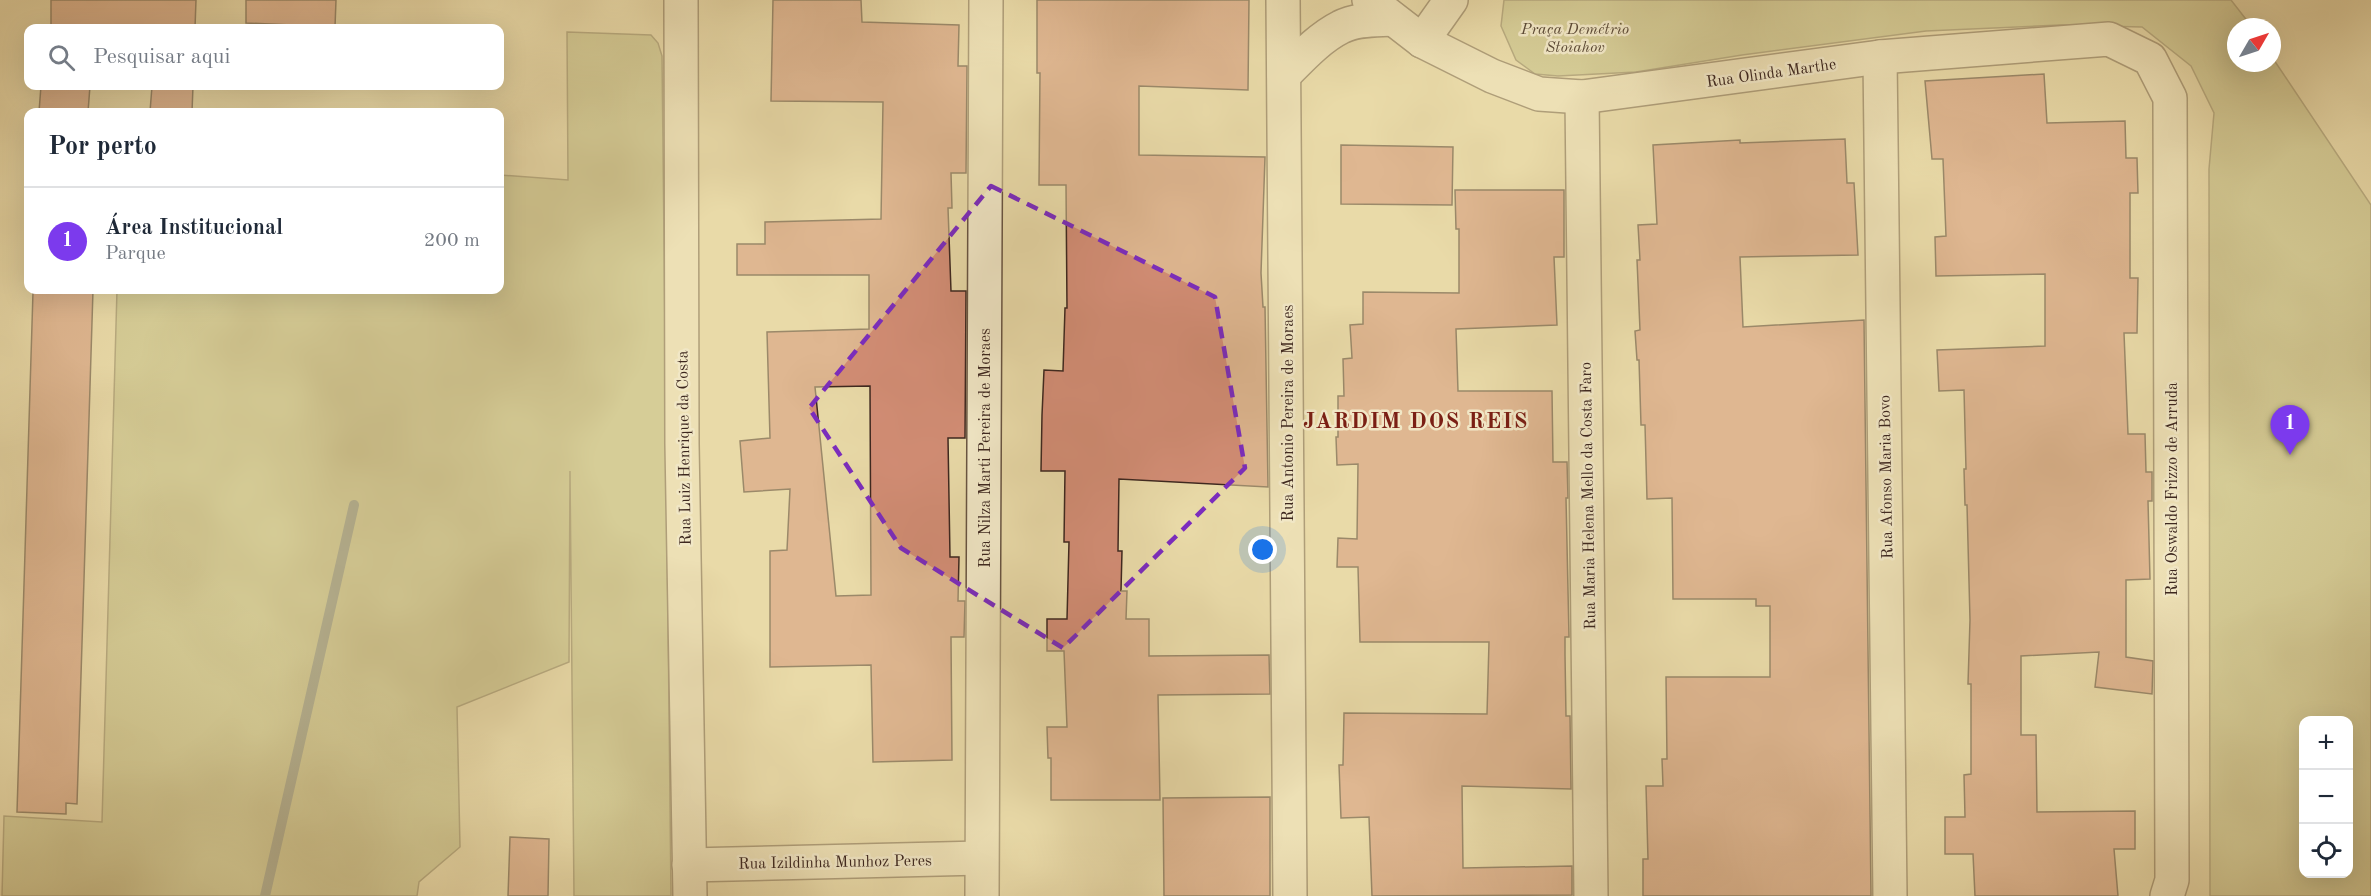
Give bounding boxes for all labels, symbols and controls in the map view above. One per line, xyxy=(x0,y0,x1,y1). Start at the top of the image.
north arrow xyxy=(2227,18,2281,72)
park label: Praça Demétrio Stoiahov xyxy=(1520,22,1629,56)
search box xyxy=(24,24,504,90)
icon: search xyxy=(45,41,78,74)
text: Pesquisar aqui xyxy=(93,46,230,68)
street label: Rua Olinda Marthe xyxy=(1705,57,1837,91)
text: Por perto xyxy=(48,134,157,160)
text: Área Institucional xyxy=(105,217,283,239)
text: 1 xyxy=(62,231,73,251)
text: 200 m xyxy=(424,231,480,251)
text: Parque xyxy=(105,244,166,264)
street label: Rua Antonio Pereira de Moraes xyxy=(1281,304,1297,522)
street label: Rua Nilza Marti Pereira de Moraes xyxy=(978,328,994,568)
street label: Rua Luiz Henrique da Costa xyxy=(675,350,695,546)
street label: Rua Maria Helena Mello da Costa Faro xyxy=(1579,362,1599,630)
street label: Rua Oswaldo Frizzo de Arruda xyxy=(2165,382,2181,596)
street label: Rua Afonso Maria Bovo xyxy=(1878,395,1896,559)
pin: 1 xyxy=(2270,406,2310,455)
district label: JARDIM DOS REIS xyxy=(1303,411,1529,433)
your location xyxy=(1248,535,1277,564)
map controls xyxy=(2299,716,2353,878)
button: + xyxy=(2299,716,2353,770)
button: − xyxy=(2299,770,2353,824)
button: locate xyxy=(2299,824,2353,878)
street label: Rua Izildinha Munhoz Peres xyxy=(738,853,932,873)

